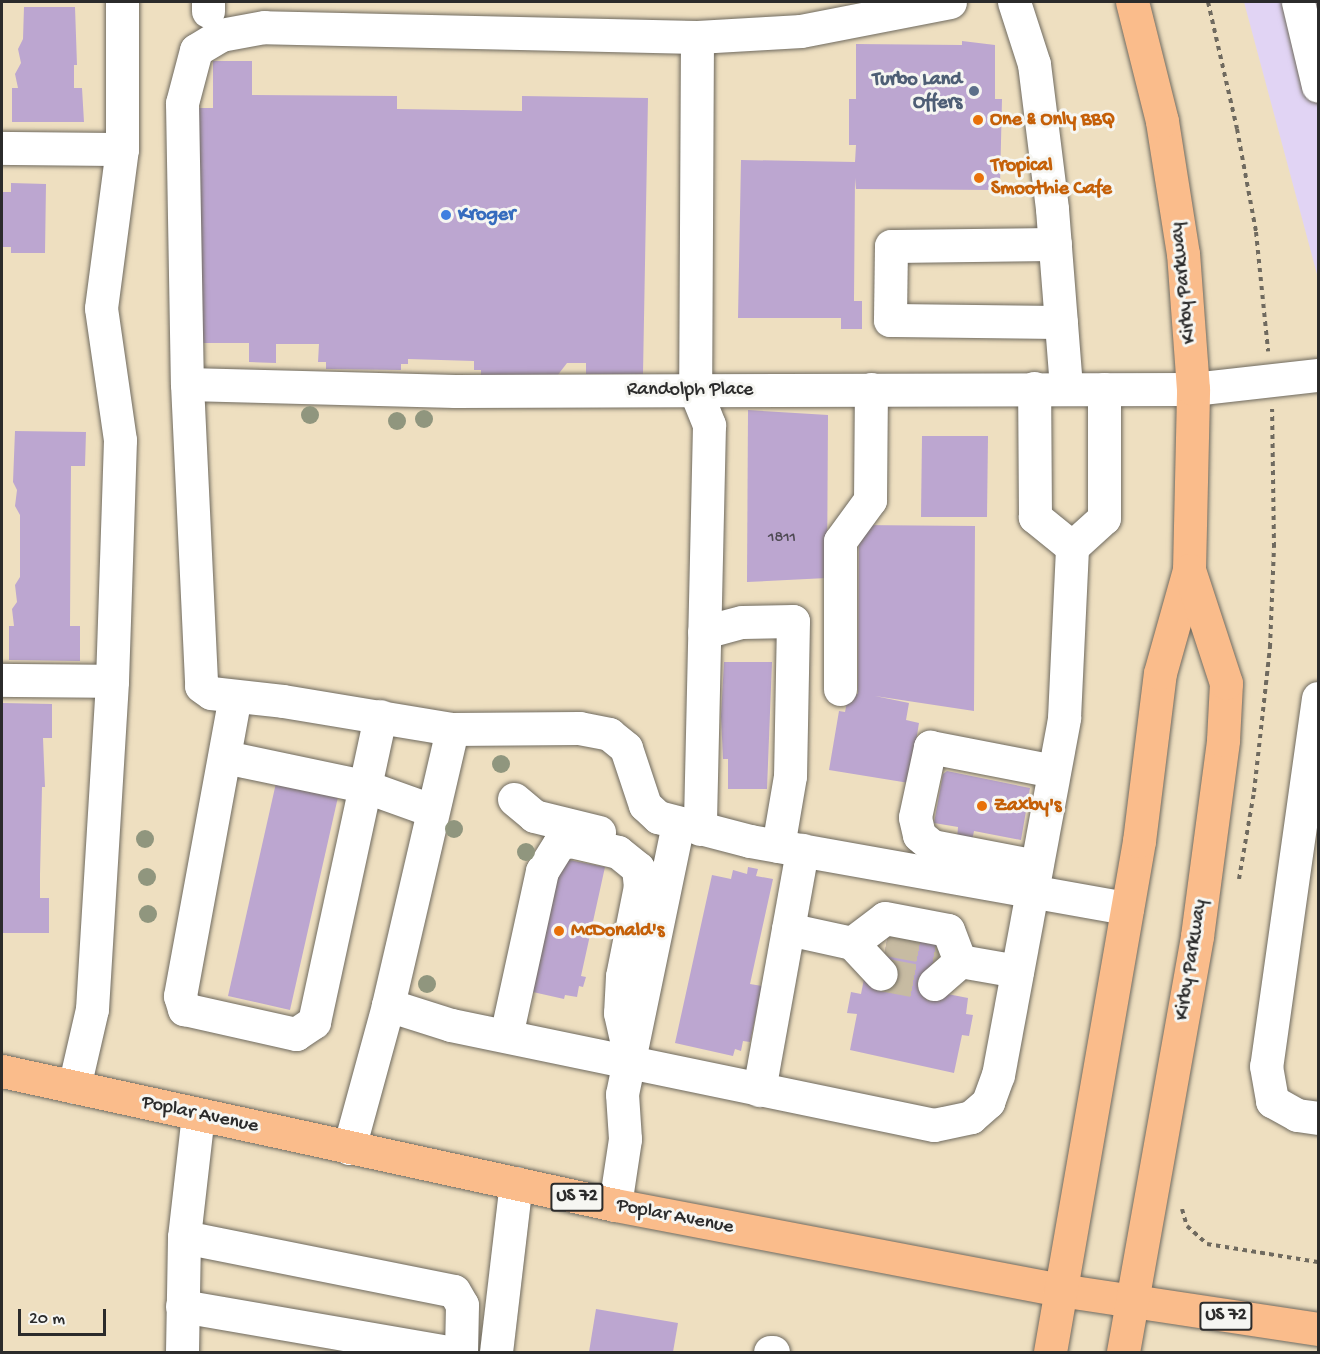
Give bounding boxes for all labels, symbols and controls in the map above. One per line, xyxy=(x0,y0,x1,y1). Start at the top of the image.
place label: Turbo Land Offers xyxy=(873,68,962,115)
marker: Turbo Land Offers xyxy=(967,84,981,98)
place label: One & Only BBQ xyxy=(990,108,1115,132)
marker: One & Only BBQ xyxy=(971,113,985,127)
place label: Tropical Smoothie Cafe xyxy=(991,154,1112,201)
marker: Tropical Smoothie Cafe xyxy=(972,171,986,185)
place label: Kroger xyxy=(458,203,515,227)
marker: Kroger xyxy=(439,208,453,222)
street label: Kirby Parkway xyxy=(1166,221,1202,345)
street label: Randolph Place xyxy=(627,378,753,402)
house number: 1811 xyxy=(768,529,796,549)
place label: Zaxby's xyxy=(994,794,1061,818)
marker: Zaxby's xyxy=(975,799,989,813)
street label: Kirby Parkway xyxy=(1171,898,1213,1022)
place label: McDonald's xyxy=(571,919,664,943)
marker: McDonald's xyxy=(552,924,566,938)
street label: Poplar Avenue xyxy=(139,1091,261,1139)
road number: US 72 xyxy=(550,1182,604,1212)
street label: Poplar Avenue xyxy=(614,1194,736,1240)
scale bar xyxy=(21,1297,110,1335)
road number: US 72 xyxy=(1199,1301,1253,1331)
text: 20 m xyxy=(29,1309,65,1330)

